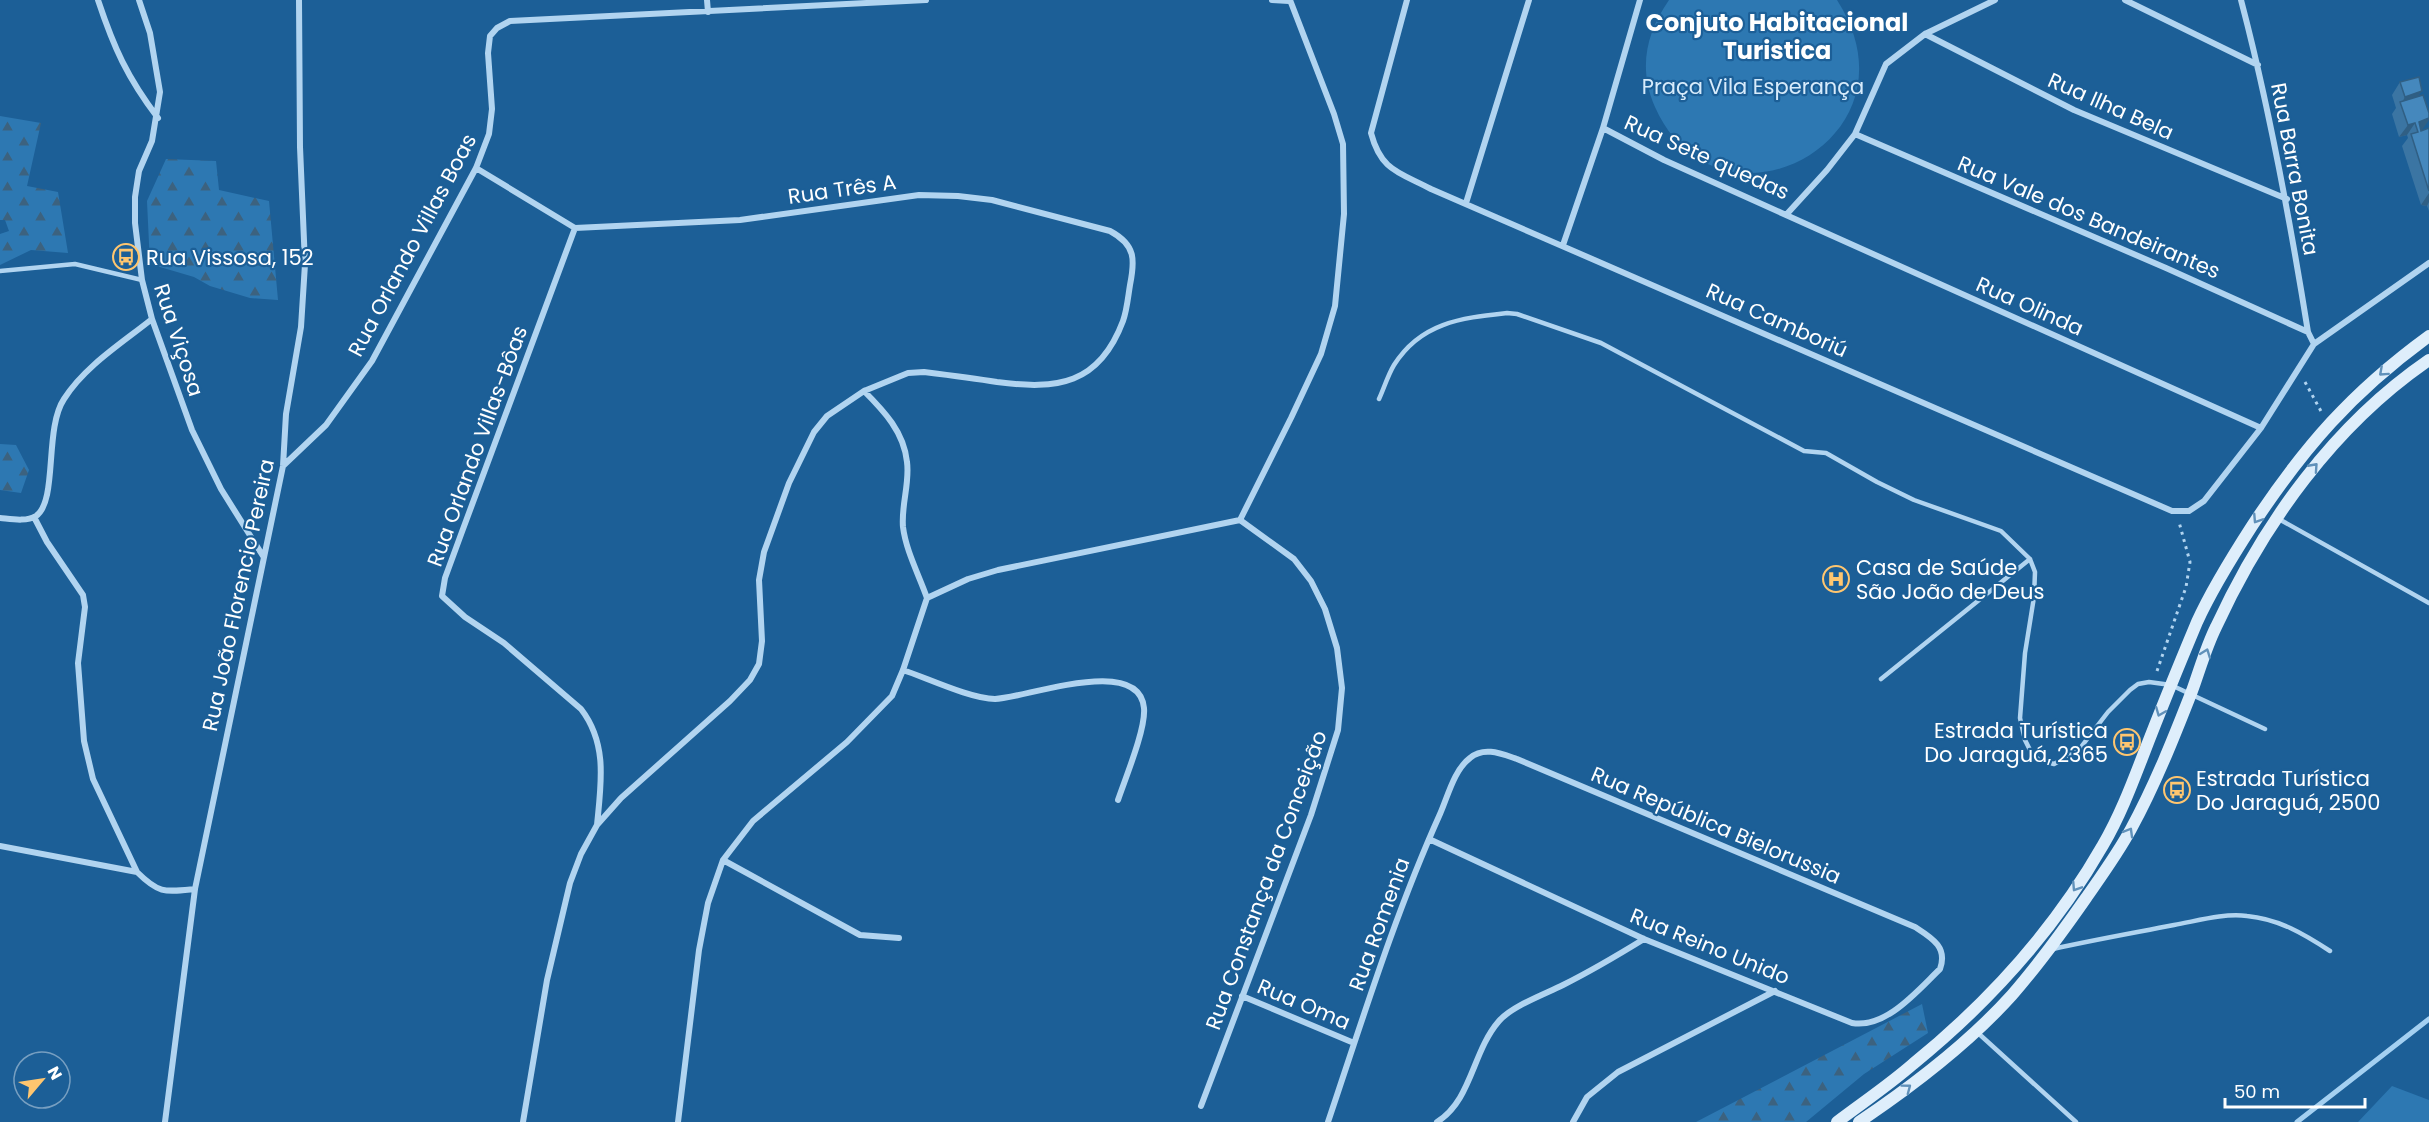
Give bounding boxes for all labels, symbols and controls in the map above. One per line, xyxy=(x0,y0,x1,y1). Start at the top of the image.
district label: Conjuto Habitacional Turistica xyxy=(1646,6,1908,67)
street label: Rua Ilha Bela xyxy=(2044,65,2178,147)
park label: Praça Vila Esperança xyxy=(1642,72,1864,101)
street label: Rua Barra Bonita xyxy=(2264,80,2326,258)
street label: Rua Sete quedas xyxy=(1620,108,1794,206)
street label: Rua Orlando Villas Boas xyxy=(341,129,483,361)
street label: Rua Vale dos Bandeirantes xyxy=(1953,148,2225,286)
street label: Rua Três A xyxy=(786,167,898,211)
bus stop icon: Rua Vissosa, 152 xyxy=(111,242,141,272)
place label: Rua Vissosa, 152 xyxy=(146,243,314,272)
street label: Rua Olinda xyxy=(1972,269,2088,343)
street label: Rua Camboriú xyxy=(1702,276,1852,364)
street label: Rua Viçosa xyxy=(147,280,211,400)
street label: Rua Orlando Villas-Bôas xyxy=(420,322,534,570)
one-way arrow xyxy=(2379,365,2390,376)
street label: Rua João Florencio Pereira xyxy=(195,456,281,734)
one-way arrow xyxy=(2307,463,2318,473)
one-way arrow xyxy=(2252,513,2264,523)
place label: Casa de Saúde São João de Deus xyxy=(1856,553,2044,606)
hospital icon: Casa de Saúde São João de Deus xyxy=(1821,564,1851,594)
one-way arrow xyxy=(2199,648,2211,659)
one-way arrow xyxy=(2155,706,2167,717)
place label: Estrada Turística Do Jaraguá, 2365 xyxy=(1924,716,2108,769)
street label: Rua Constança da Conceição xyxy=(1198,726,1334,1034)
bus stop icon: Estrada Turística Do Jaraguá, 2365 xyxy=(2112,727,2142,757)
street label: Rua República Bielorussia xyxy=(1587,759,1845,891)
place label: Estrada Turística Do Jaraguá, 2500 xyxy=(2196,764,2380,817)
bus stop icon: Estrada Turística Do Jaraguá, 2500 xyxy=(2162,775,2192,805)
one-way arrow xyxy=(2122,828,2133,838)
street label: Rua Romenia xyxy=(1341,853,1417,995)
one-way arrow xyxy=(2071,881,2083,891)
street label: Rua Reino Unido xyxy=(1626,901,1794,991)
street label: Rua Oma xyxy=(1253,971,1355,1037)
north arrow xyxy=(12,1050,72,1110)
text: N xyxy=(42,1062,68,1084)
scale bar xyxy=(2225,1071,2364,1109)
text: 50 m xyxy=(2234,1079,2280,1104)
one-way arrow xyxy=(1900,1085,1911,1096)

